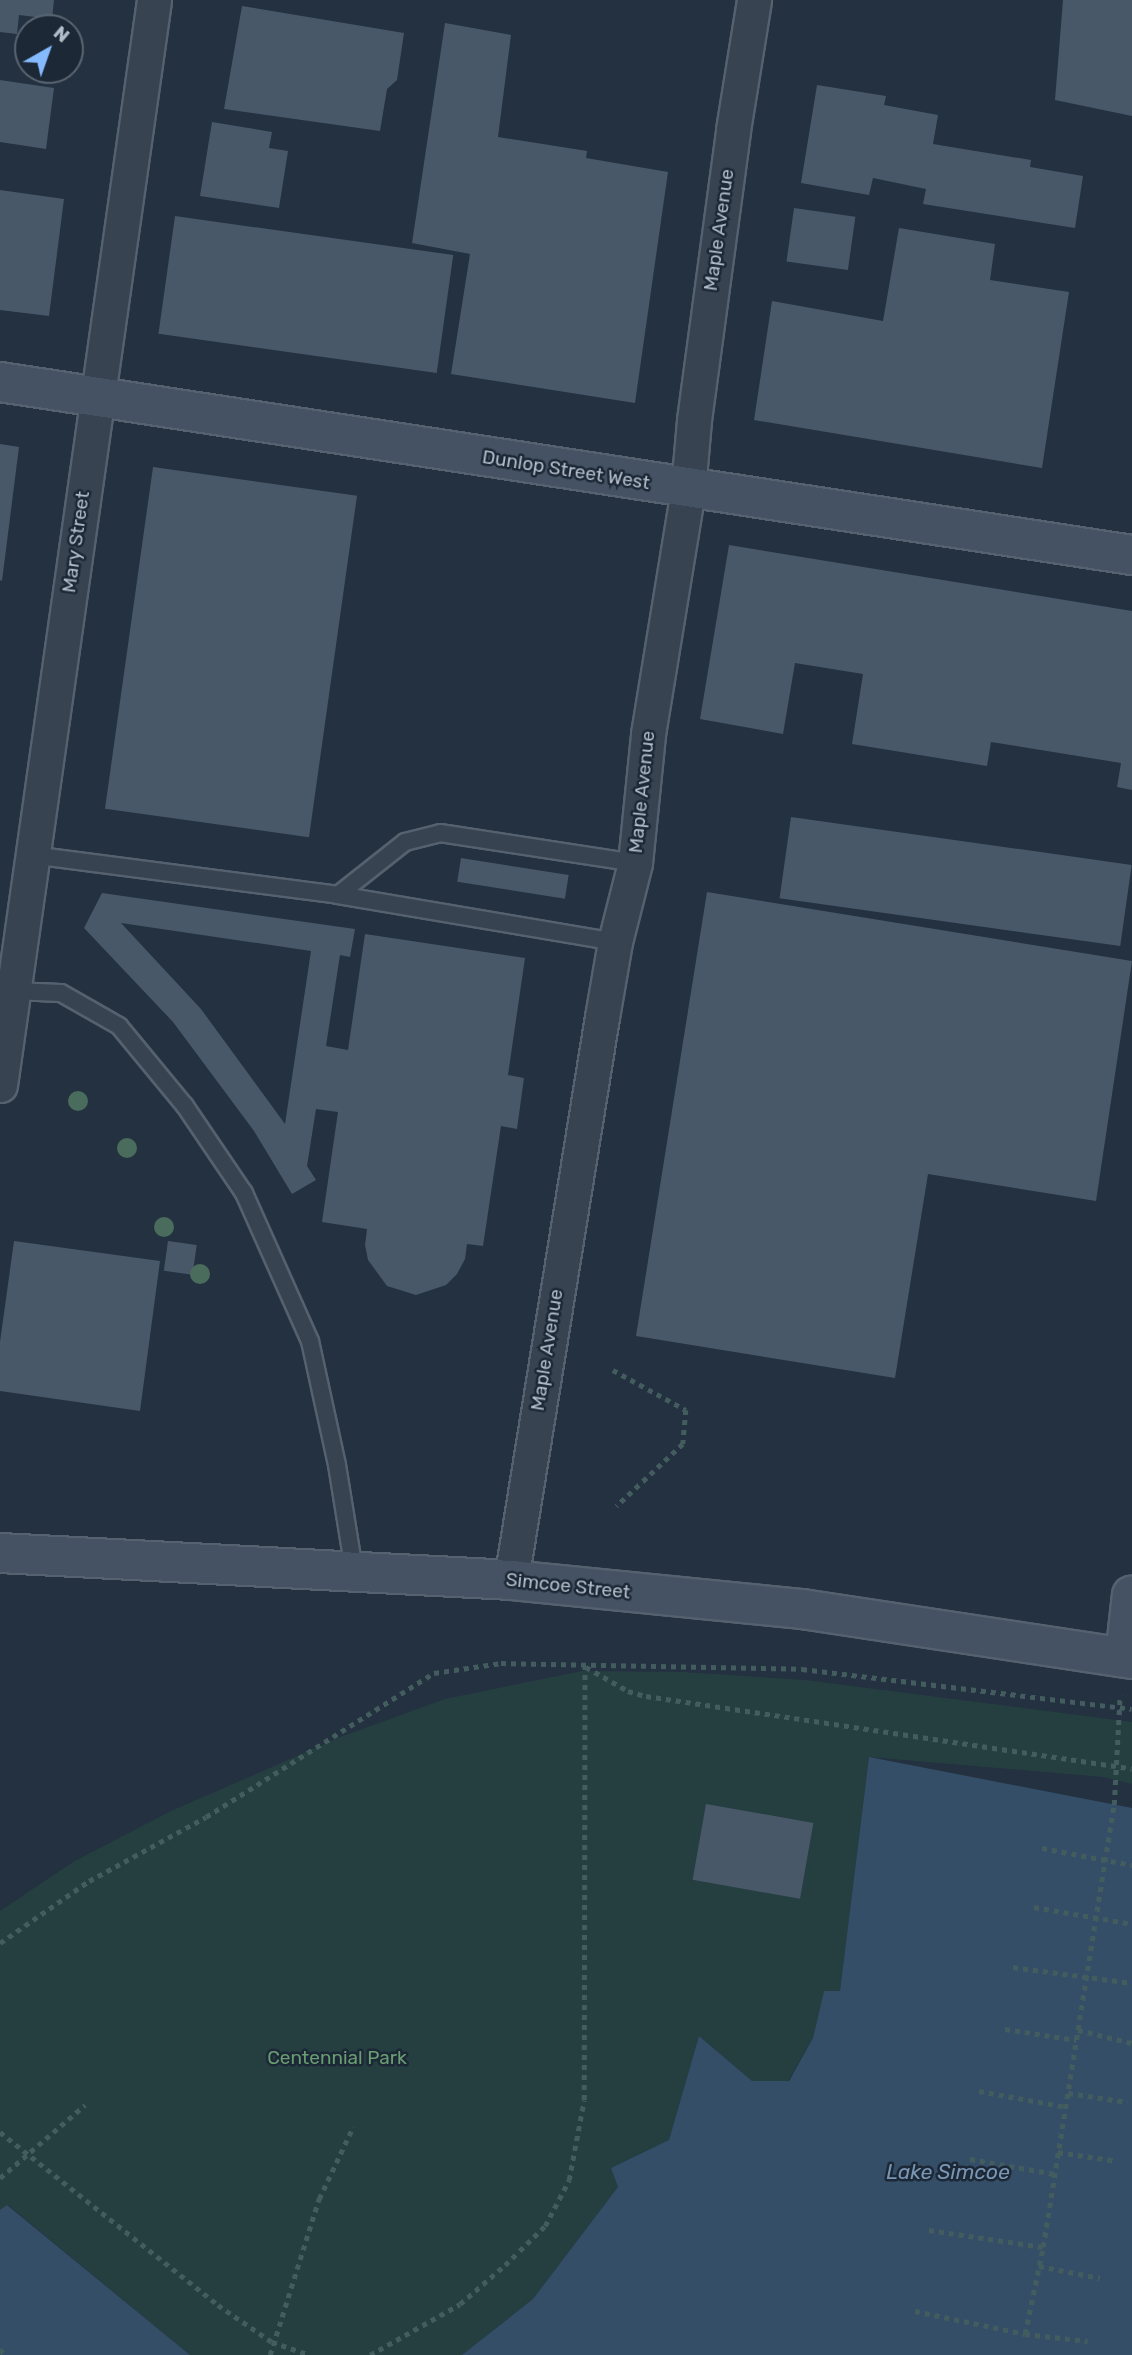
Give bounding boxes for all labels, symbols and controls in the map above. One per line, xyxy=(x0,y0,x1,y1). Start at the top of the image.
north arrow xyxy=(14,14,84,84)
text: N xyxy=(49,21,74,47)
street label: Maple Avenue xyxy=(699,167,739,293)
street label: Dunlop Street West xyxy=(480,445,652,495)
street label: Mary Street xyxy=(58,489,94,595)
street label: Maple Avenue xyxy=(624,729,660,855)
street label: Maple Avenue xyxy=(526,1287,568,1413)
street label: Simcoe Street xyxy=(505,1568,631,1604)
park label: Centennial Park xyxy=(267,2047,407,2069)
water label: Lake Simcoe xyxy=(886,2159,1010,2185)

